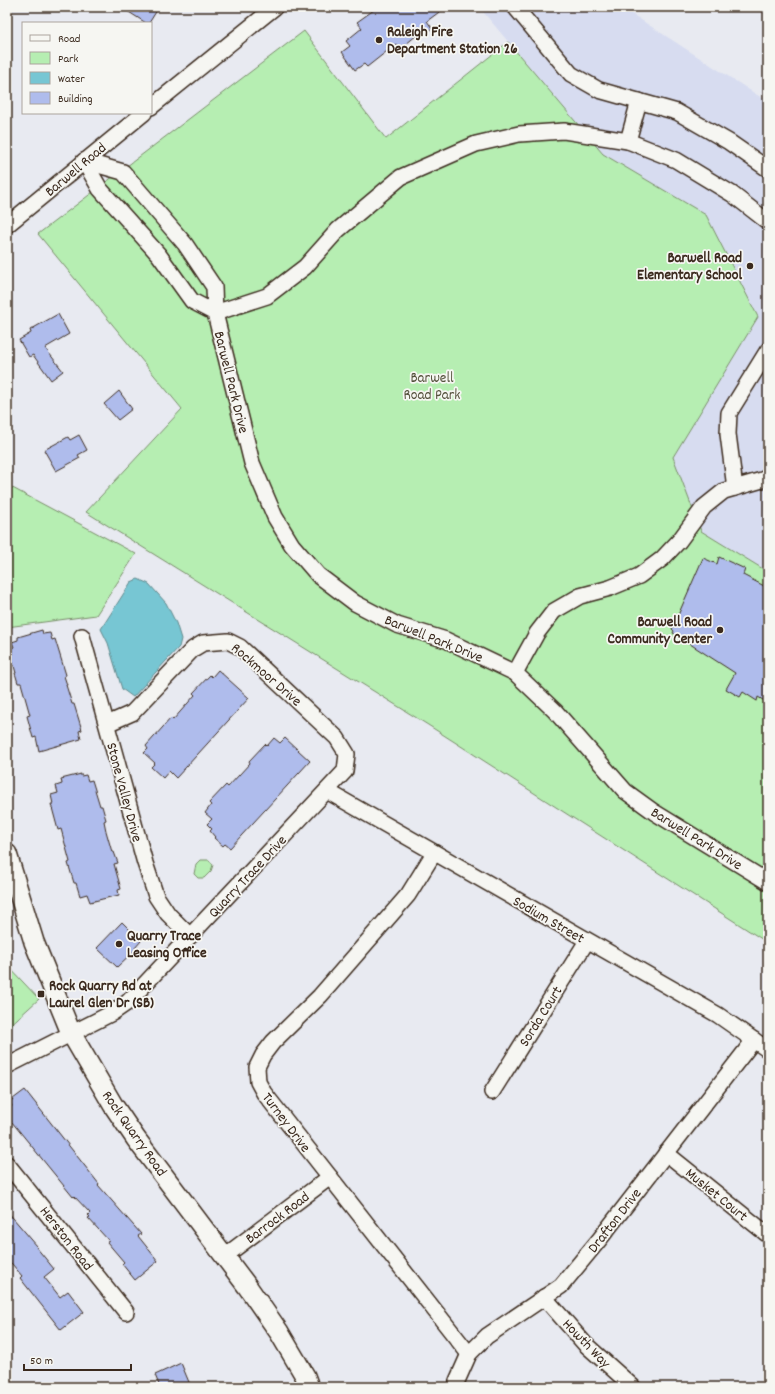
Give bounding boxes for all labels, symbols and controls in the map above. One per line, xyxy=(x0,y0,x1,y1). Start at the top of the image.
legend xyxy=(22,22,152,114)
place label: Raleigh Fire Department Station 26 xyxy=(387,22,518,61)
text: Road xyxy=(58,31,80,48)
marker: Raleigh Fire Department Station 26 xyxy=(374,35,384,45)
text: Park xyxy=(58,51,79,68)
text: Water xyxy=(58,71,85,88)
text: Building xyxy=(58,91,93,108)
street label: Barwell Road xyxy=(41,138,112,203)
place label: Barwell Road Elementary School xyxy=(637,248,742,287)
marker: Barwell Road Elementary School xyxy=(745,261,755,271)
street label: Barwell Park Drive xyxy=(207,329,253,436)
park label: Barwell Road Park xyxy=(403,368,461,407)
street label: Barwell Park Drive xyxy=(381,610,486,670)
place label: Barwell Road Community Center xyxy=(607,612,712,651)
marker: Barwell Road Community Center xyxy=(715,625,725,635)
street label: Rockmoor Drive xyxy=(225,638,306,713)
street label: Stone Valley Drive xyxy=(99,740,147,845)
street label: Barwell Park Drive xyxy=(646,803,746,877)
street label: Quarry Trace Drive xyxy=(204,831,293,924)
street label: Sodium Street xyxy=(508,891,588,950)
place label: Quarry Trace Leasing Office xyxy=(127,926,207,965)
marker: Quarry Trace Leasing Office xyxy=(114,939,124,949)
place label: Rock Quarry Rd at Laurel Glen Dr (SB) xyxy=(49,976,154,1015)
street label: Sorda Court xyxy=(514,982,569,1052)
marker: Rock Quarry Rd at Laurel Glen Dr (SB) xyxy=(36,989,46,999)
street label: Rock Quarry Road xyxy=(96,1087,171,1182)
street label: Turney Drive xyxy=(256,1089,315,1158)
street label: Musket Court xyxy=(680,1163,752,1228)
street label: Drafton Drive xyxy=(583,1184,648,1258)
street label: Barrock Road xyxy=(241,1187,315,1250)
street label: Herston Road xyxy=(33,1202,98,1276)
street label: Howth Way xyxy=(556,1315,616,1375)
scale bar xyxy=(24,1346,131,1372)
text: 50 m xyxy=(30,1353,53,1370)

